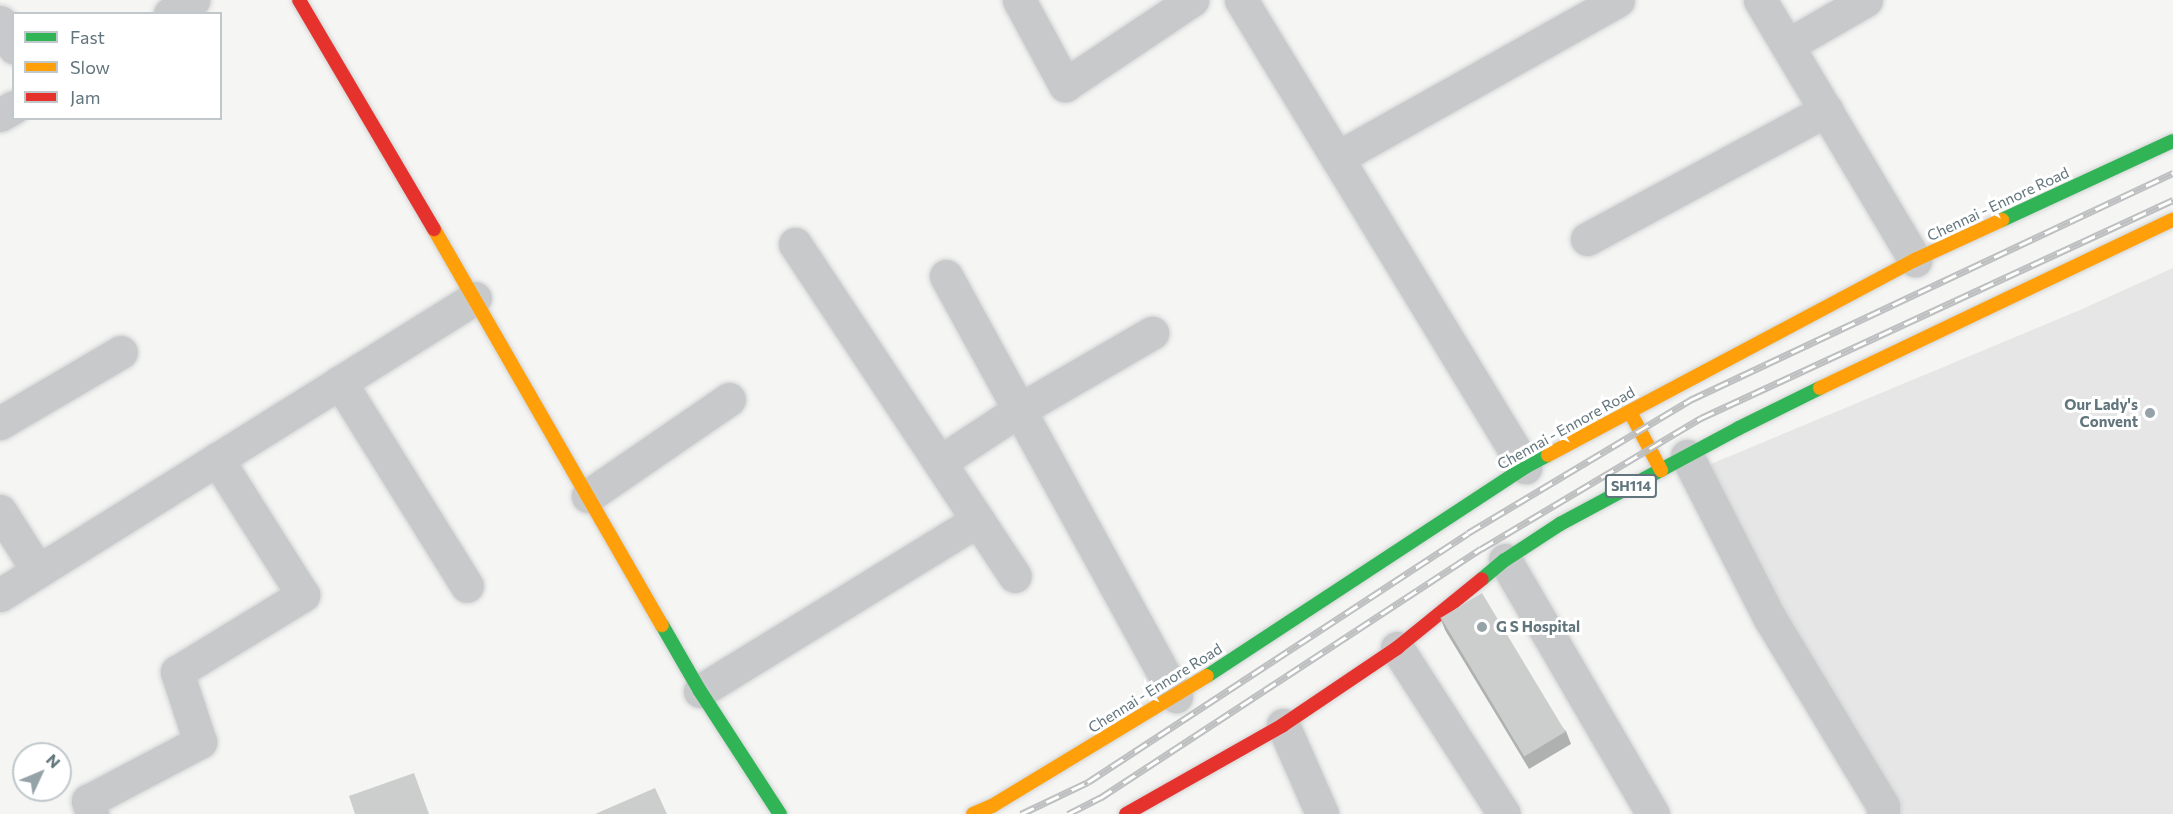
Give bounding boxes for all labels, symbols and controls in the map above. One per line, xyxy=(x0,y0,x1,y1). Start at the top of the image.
legend xyxy=(12,12,222,120)
text: Fast xyxy=(70,26,105,48)
text: Slow xyxy=(70,56,110,78)
text: Jam xyxy=(70,86,100,108)
street label: Chennai - Ennore Road xyxy=(1924,163,2072,245)
street label: Chennai - Ennore Road xyxy=(1494,383,1638,473)
place label: Our Lady's Convent xyxy=(2064,395,2138,430)
marker: Our Lady's Convent xyxy=(2143,406,2157,420)
road number: SH114 xyxy=(1604,475,1658,497)
marker: G S Hospital xyxy=(1473,618,1491,636)
place label: G S Hospital xyxy=(1496,618,1580,636)
street label: Chennai - Ennore Road xyxy=(1085,639,1225,737)
north arrow xyxy=(12,742,72,802)
text: N xyxy=(43,750,65,771)

